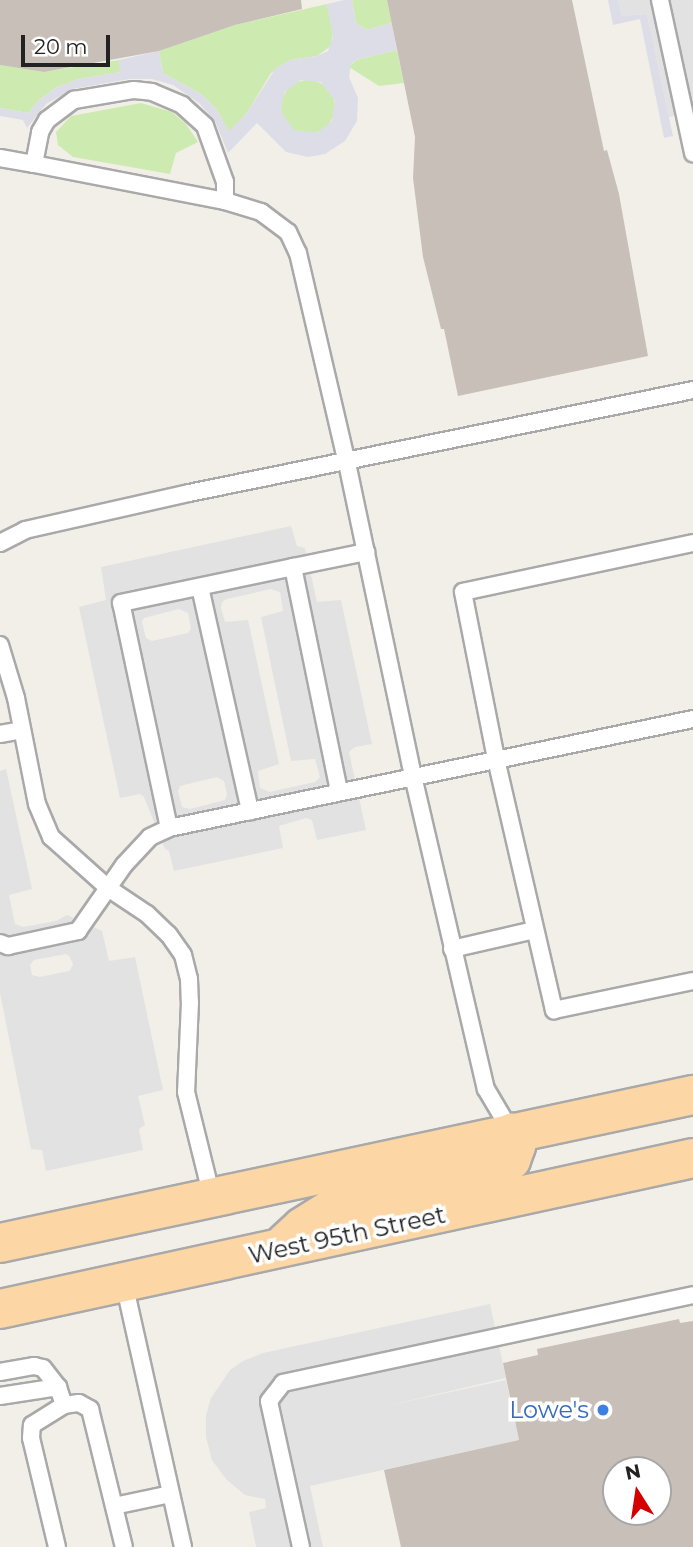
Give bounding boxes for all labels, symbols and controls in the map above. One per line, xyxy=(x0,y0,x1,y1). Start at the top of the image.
scale bar xyxy=(24,21,114,65)
text: 20 m xyxy=(34,34,88,59)
street label: West 95th Street xyxy=(246,1200,448,1270)
place label: Lowe's xyxy=(509,1396,589,1424)
marker: Lowe's xyxy=(595,1402,611,1418)
north arrow xyxy=(602,1456,672,1526)
text: N xyxy=(623,1459,643,1485)

